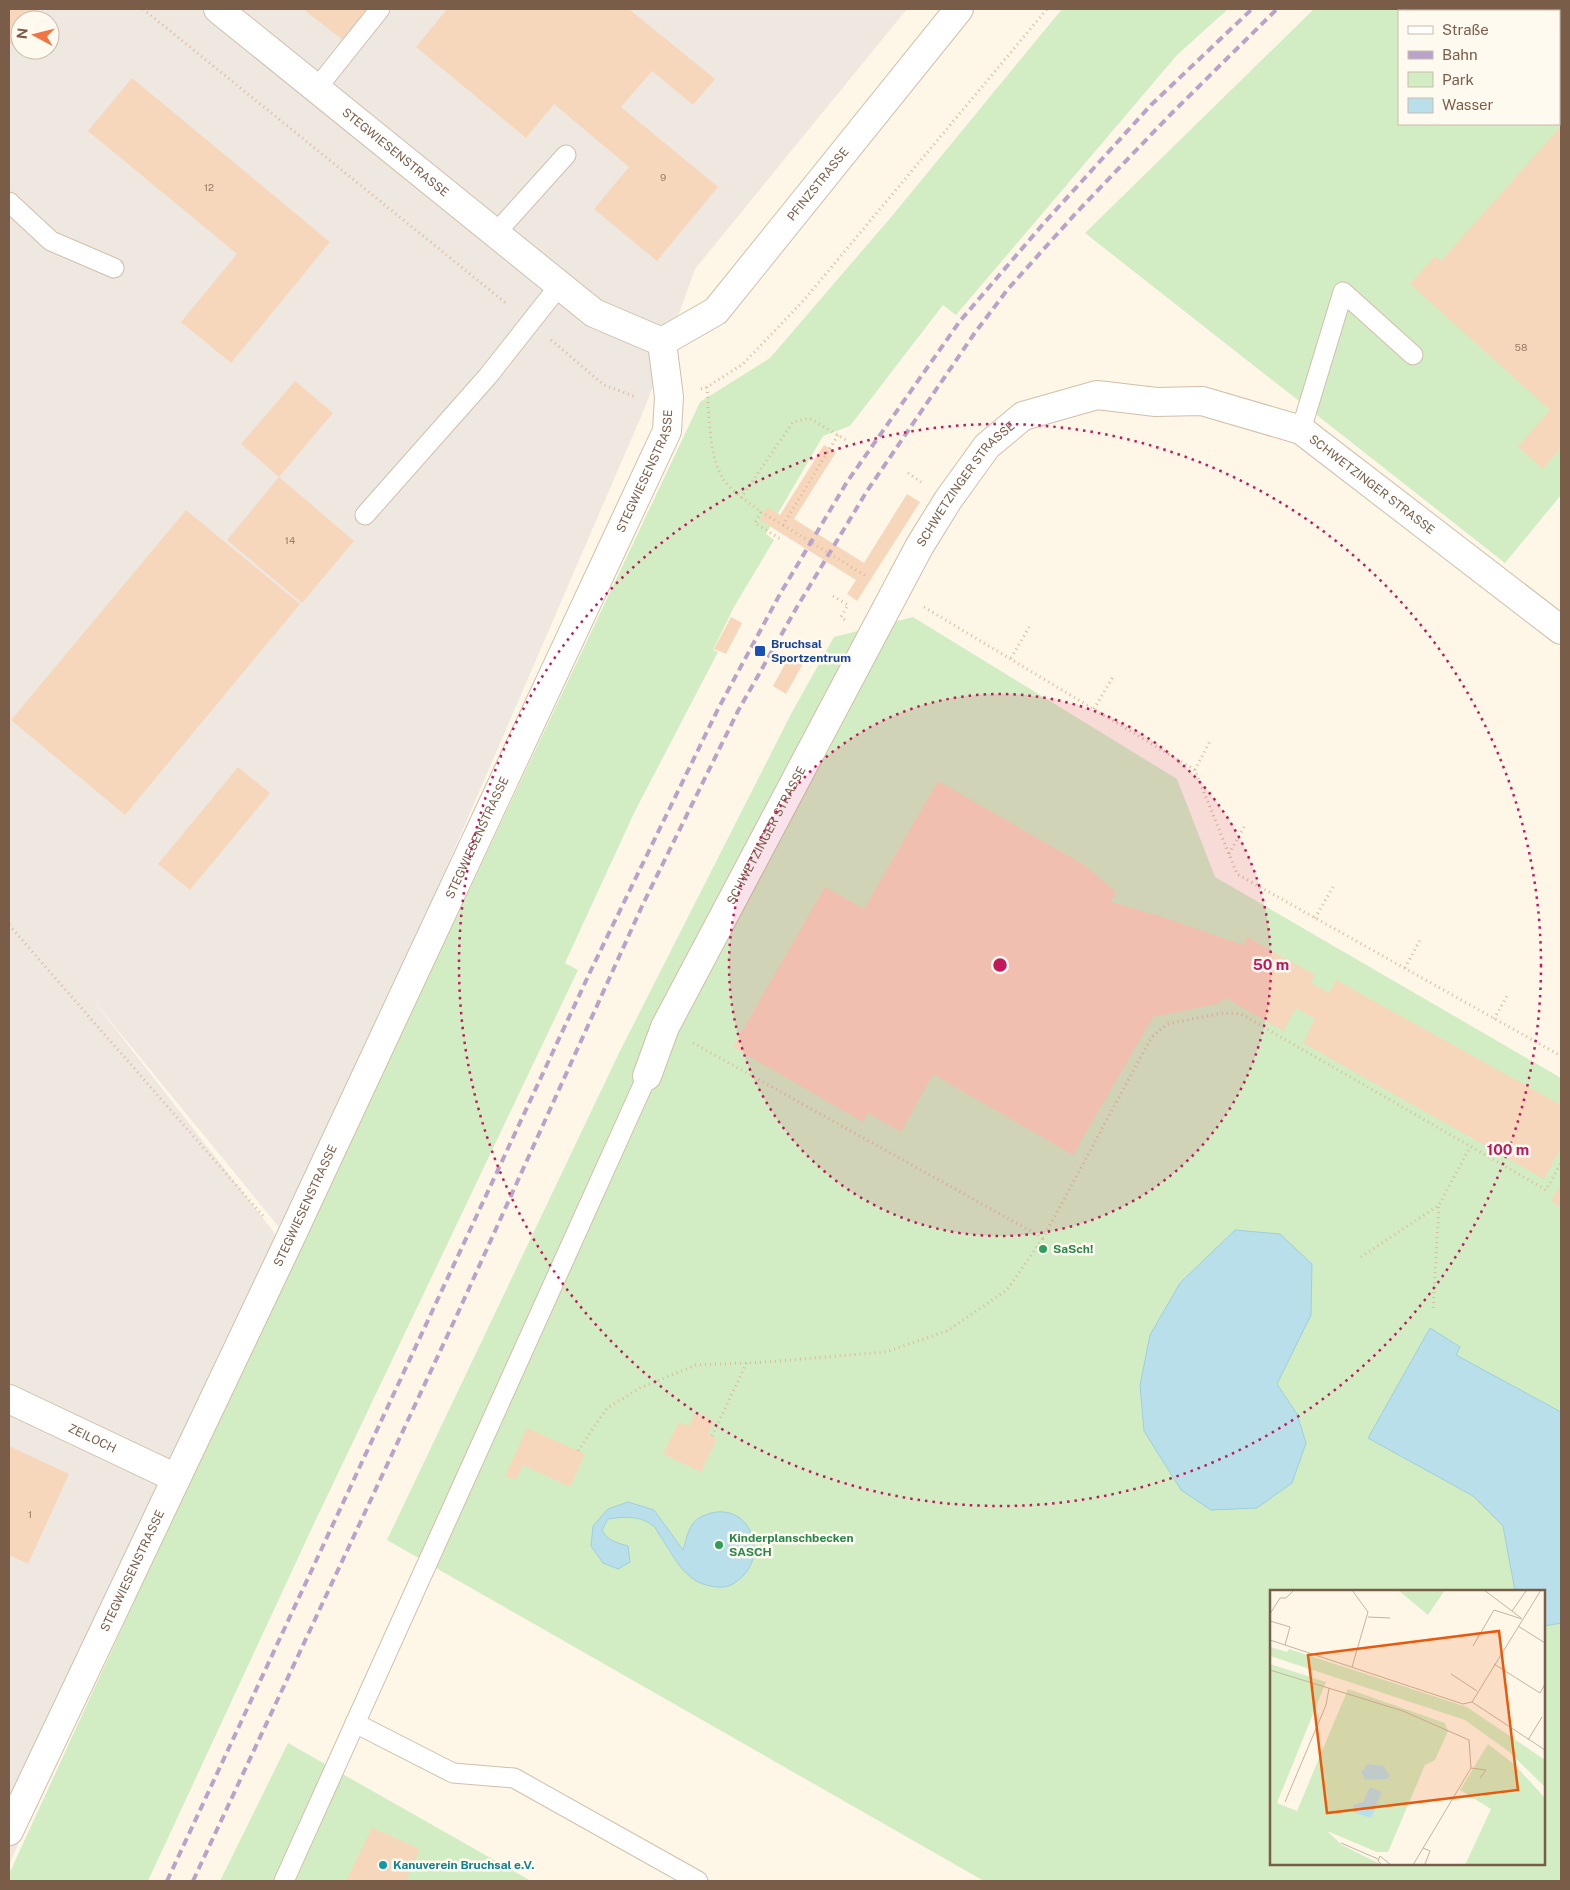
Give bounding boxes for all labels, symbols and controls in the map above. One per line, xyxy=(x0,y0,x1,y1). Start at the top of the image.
north arrow xyxy=(10,10,60,60)
legend xyxy=(1398,10,1560,125)
text: Straße xyxy=(1442,21,1489,38)
text: N xyxy=(13,27,31,40)
text: Bahn xyxy=(1442,46,1478,63)
text: Park xyxy=(1442,71,1474,88)
text: Wasser xyxy=(1442,96,1494,113)
street label: STEGWIESENSTRASSE xyxy=(339,105,451,200)
street label: PFINZSTRASSE xyxy=(784,145,852,224)
house number: 9 xyxy=(660,171,666,183)
house number: 12 xyxy=(204,181,214,193)
house number: 58 xyxy=(1515,341,1527,353)
street label: STEGWIESENSTRASSE xyxy=(614,409,675,535)
street label: SCHWETZINGER STRASSE xyxy=(914,419,1018,549)
street label: SCHWETZINGER STRASSE xyxy=(1307,432,1437,537)
house number: 14 xyxy=(285,534,295,546)
place label: Bruchsal Sportzentrum xyxy=(771,637,851,665)
marker: Bruchsal Sportzentrum xyxy=(753,644,767,658)
street label: SCHWETZINGER STRASSE xyxy=(724,764,809,907)
street label: STEGWIESENSTRASSE xyxy=(443,775,512,901)
centre of rings xyxy=(991,956,1009,974)
text: 50 m xyxy=(1253,956,1289,973)
text: 100 m xyxy=(1487,1141,1529,1158)
street label: STEGWIESENSTRASSE xyxy=(271,1143,340,1269)
place label: SaSch! xyxy=(1053,1242,1093,1256)
marker: SaSch! xyxy=(1037,1243,1049,1255)
street label: ZEILOCH xyxy=(66,1421,118,1456)
house number: 1 xyxy=(28,1508,32,1520)
street label: STEGWIESENSTRASSE xyxy=(98,1508,167,1634)
place label: Kinderplanschbecken SASCH xyxy=(729,1531,854,1559)
marker: Kinderplanschbecken SASCH xyxy=(713,1539,725,1551)
inset map xyxy=(1270,1590,1545,1865)
place label: Kanuverein Bruchsal e.V. xyxy=(393,1858,534,1872)
marker: Kanuverein Bruchsal e.V. xyxy=(377,1859,389,1871)

